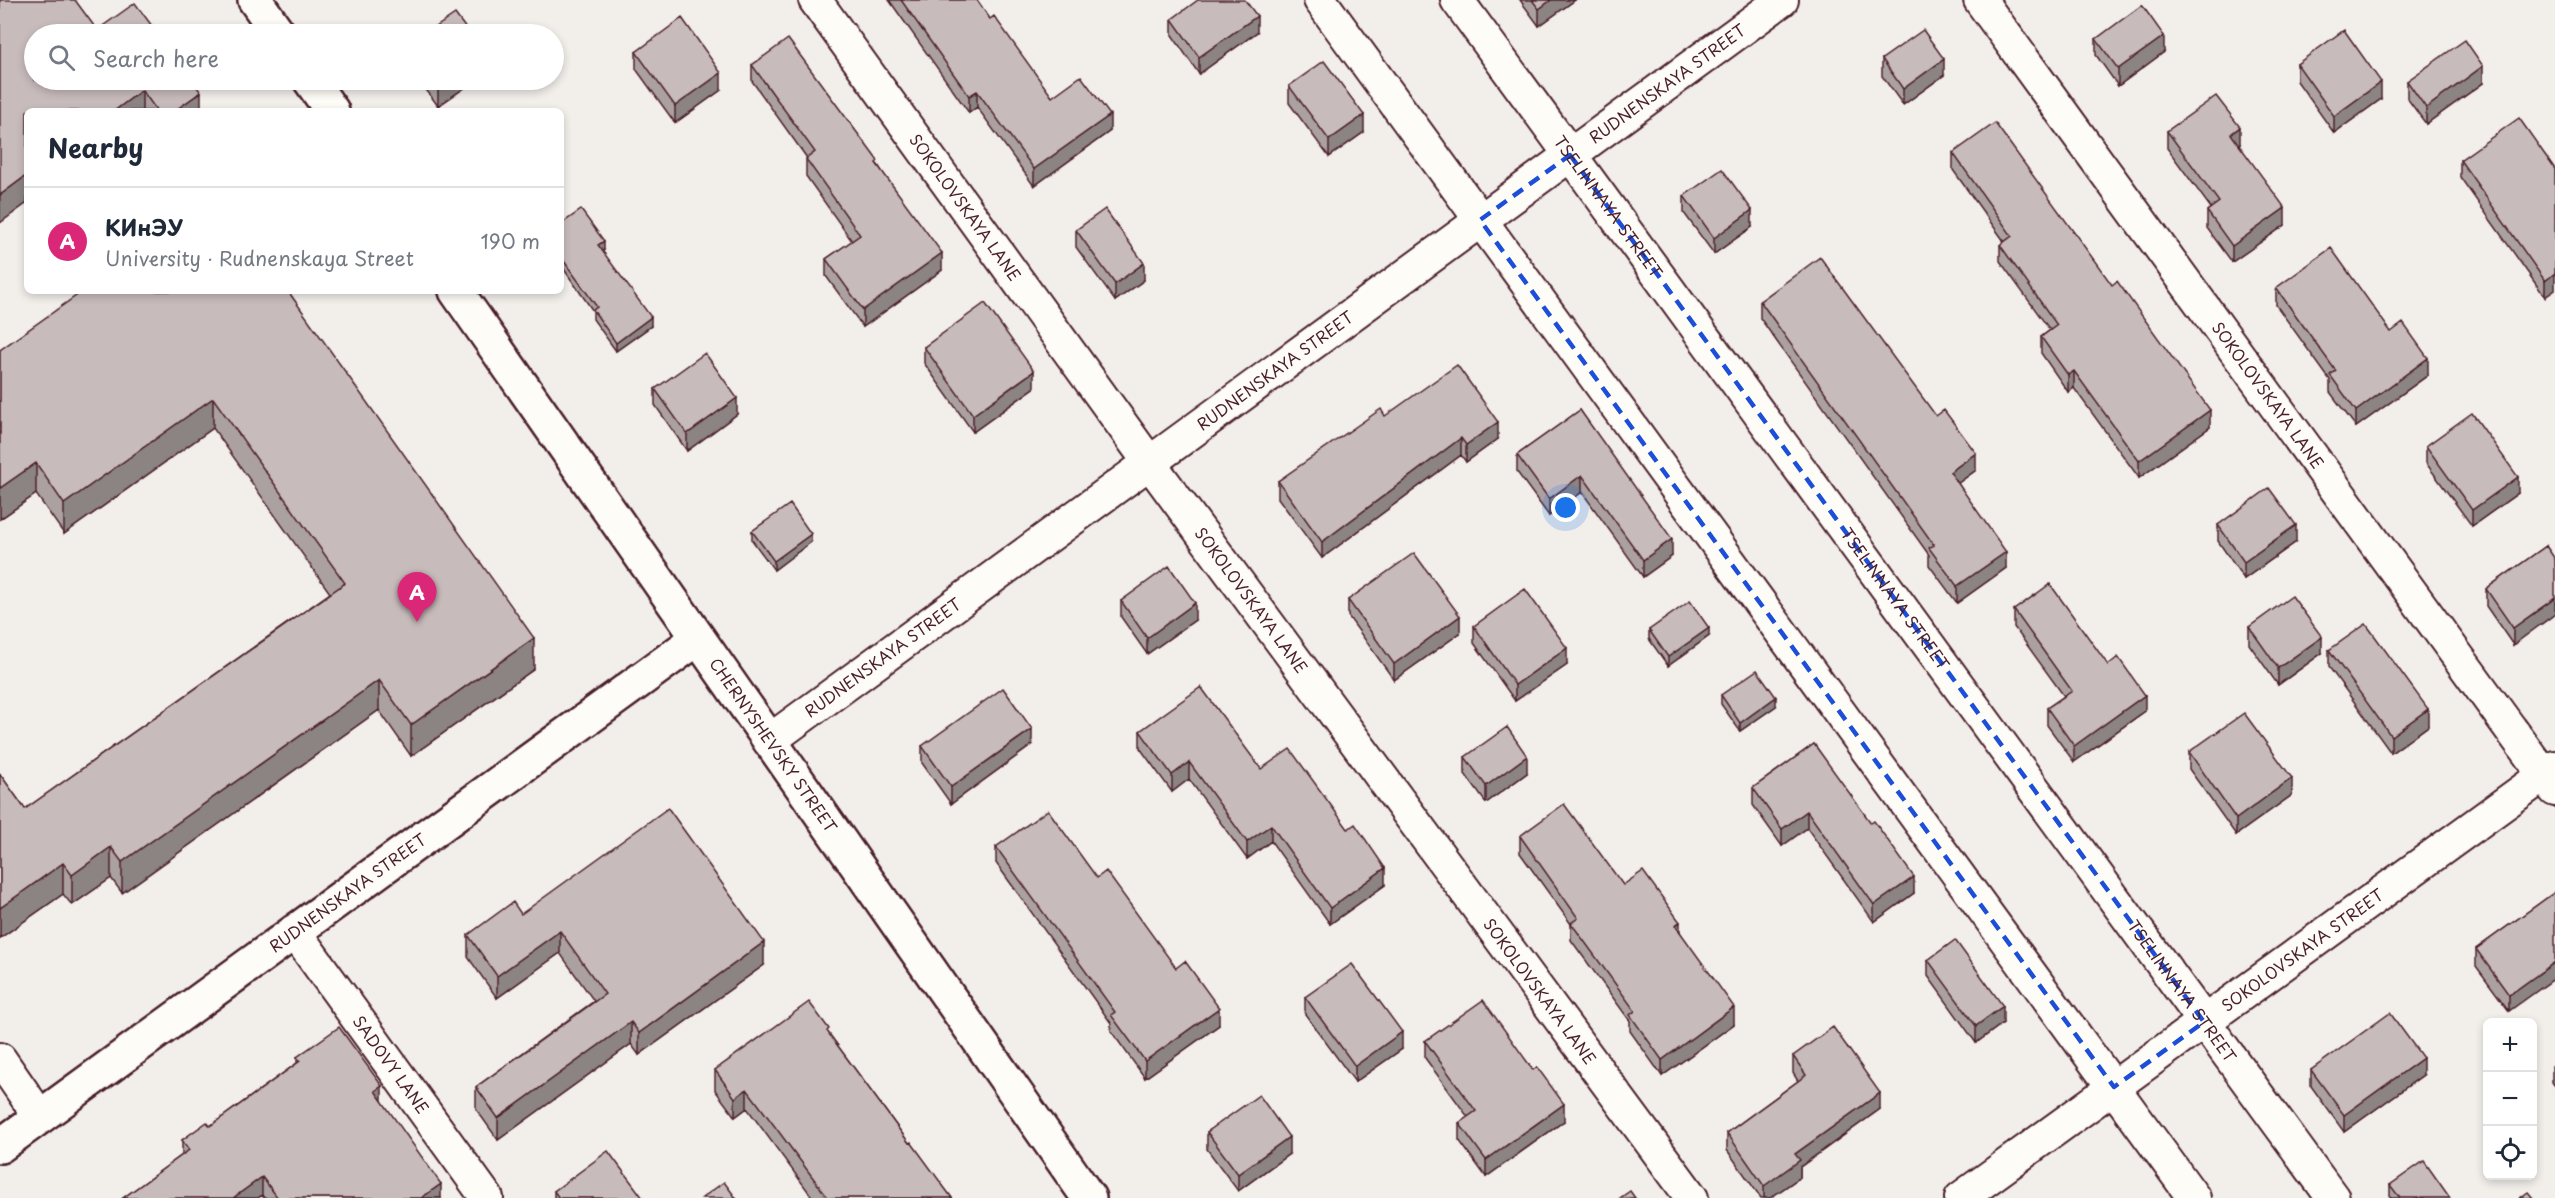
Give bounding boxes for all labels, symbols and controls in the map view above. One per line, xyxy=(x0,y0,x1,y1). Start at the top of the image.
street label: RUDNENSKAYA STREET xyxy=(1583,18,1750,149)
search box xyxy=(24,24,564,90)
icon: search xyxy=(45,41,78,74)
text: Search here xyxy=(93,41,219,74)
text: Nearby xyxy=(48,128,143,167)
street label: SOKOLOVSKAYA LANE xyxy=(904,128,1027,285)
street label: TSELINNAYA STREET xyxy=(1549,130,1669,282)
text: КИнЭУ xyxy=(105,210,183,243)
text: A xyxy=(60,226,75,256)
text: 190 m xyxy=(481,226,540,256)
text: University · Rudnenskaya Street xyxy=(105,243,414,273)
street label: RUDNENSKAYA STREET xyxy=(1191,304,1358,436)
street label: SOKOLOVSKAYA LANE xyxy=(2207,316,2330,473)
your location xyxy=(1551,493,1580,522)
street label: SOKOLOVSKAYA LANE xyxy=(1190,522,1314,678)
street label: TSELINNAYA STREET xyxy=(1836,522,1956,675)
pin: A xyxy=(398,572,436,622)
street label: RUDNENSKAYA STREET xyxy=(799,591,966,722)
street label: CHERNYSHEVSKY STREET xyxy=(704,652,844,837)
street label: RUDNENSKAYA STREET xyxy=(264,827,431,958)
street label: SOKOLOVSKAYA STREET xyxy=(2216,882,2388,1016)
street label: SOKOLOVSKAYA LANE xyxy=(1478,913,1602,1069)
street label: TSELINNAYA STREET xyxy=(2123,915,2243,1067)
street label: SADOVY LANE xyxy=(348,1010,435,1118)
map controls xyxy=(2483,1018,2537,1180)
button: + xyxy=(2483,1018,2537,1072)
button: − xyxy=(2483,1072,2537,1126)
button: locate xyxy=(2483,1126,2537,1180)

